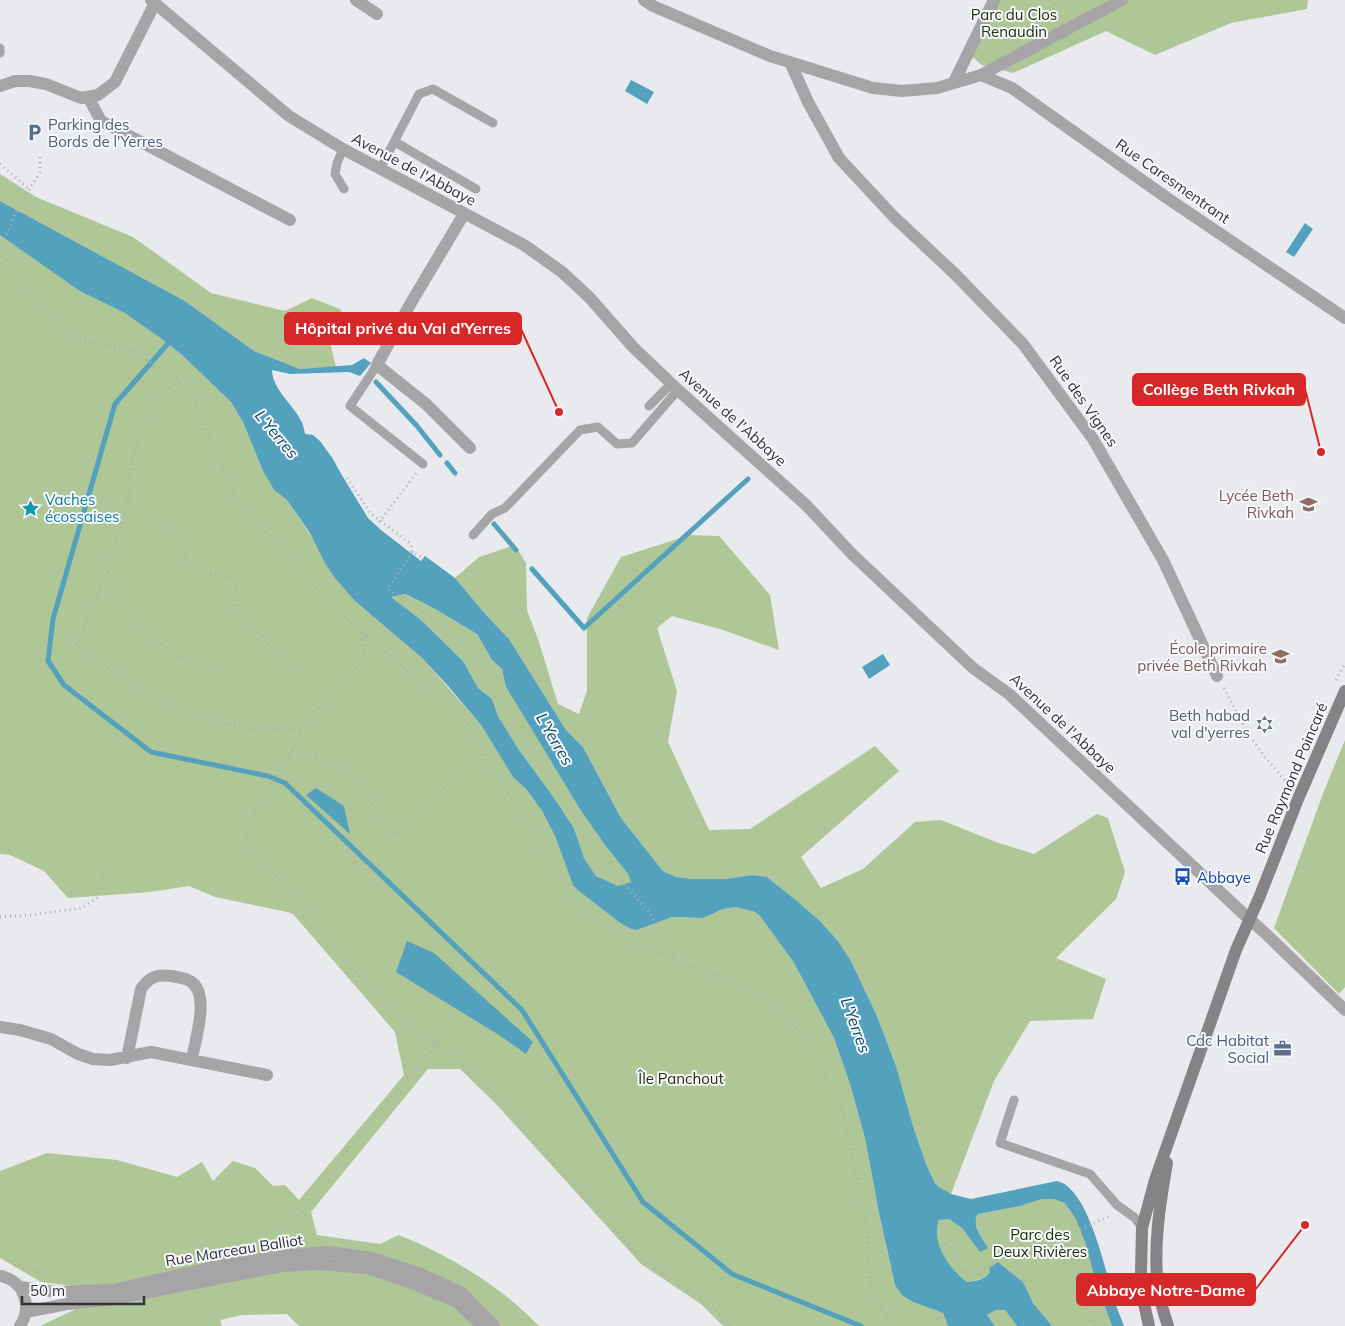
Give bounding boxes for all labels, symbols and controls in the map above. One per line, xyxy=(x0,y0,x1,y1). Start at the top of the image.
park label: Parc du Clos Renaudin xyxy=(971,5,1057,41)
place label: Parking des Bords de l'Yerres xyxy=(48,115,163,151)
parking icon: Parking des Bords de l'Yerres xyxy=(24,123,44,143)
street label: Avenue de l'Abbaye xyxy=(349,128,479,210)
street label: Rue Caresmentrant xyxy=(1112,135,1234,227)
callout: Hôpital privé du Val d'Yerres xyxy=(285,313,521,344)
text: Hôpital privé du Val d'Yerres xyxy=(295,318,511,338)
street label: Rue des Vignes xyxy=(1046,352,1122,450)
street label: Avenue de l'Abbaye xyxy=(675,364,791,470)
callout: Collège Beth Rivkah xyxy=(1133,374,1305,405)
text: Collège Beth Rivkah xyxy=(1143,379,1295,399)
water label: L'Yerres xyxy=(251,406,303,463)
place label: Lycée Beth Rivkah xyxy=(1219,486,1294,522)
place label: Vaches écossaises xyxy=(45,490,120,526)
school or university icon: Lycée Beth Rivkah xyxy=(1298,494,1318,514)
place icon: Vaches écossaises xyxy=(21,498,41,518)
place label: École primaire privée Beth Rivkah xyxy=(1137,639,1267,675)
school or university icon: École primaire privée Beth Rivkah xyxy=(1271,647,1291,667)
street label: Avenue de l'Abbaye xyxy=(1006,669,1120,777)
street label: Rue Raymond Poincaré xyxy=(1251,700,1331,856)
place label: Beth habad val d'yerres xyxy=(1169,706,1250,742)
water label: L'Yerres xyxy=(532,709,578,769)
synagogue icon: Beth habad val d'yerres xyxy=(1254,714,1274,734)
bus stop icon: Abbaye xyxy=(1173,867,1193,887)
place label: Abbaye xyxy=(1197,868,1251,887)
water label: L'Yerres xyxy=(837,995,875,1056)
place label: Cdc Habitat Social xyxy=(1186,1031,1269,1067)
office icon: Cdc Habitat Social xyxy=(1273,1039,1293,1059)
park label: Île Panchout xyxy=(637,1069,724,1088)
park label: Parc des Deux Rivières xyxy=(993,1225,1087,1261)
street label: Rue Marceau Balliot xyxy=(164,1230,304,1270)
scale bar xyxy=(22,1274,145,1306)
callout: Abbaye Notre-Dame xyxy=(1077,1274,1255,1305)
text: Abbaye Notre-Dame xyxy=(1087,1280,1245,1300)
text: 50 m xyxy=(30,1281,65,1300)

